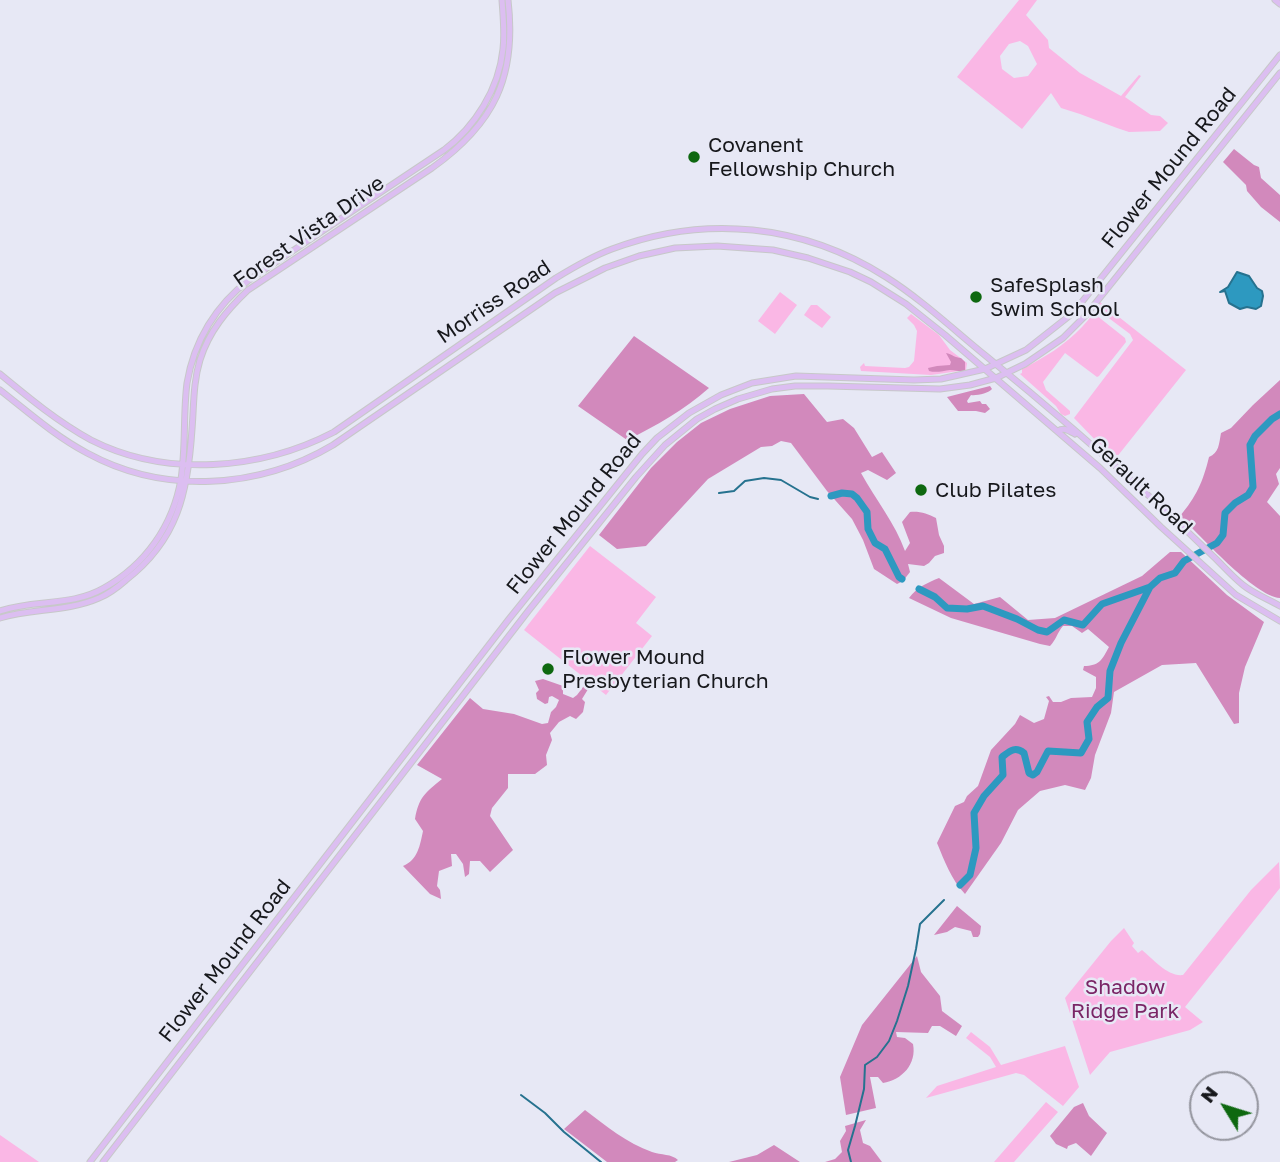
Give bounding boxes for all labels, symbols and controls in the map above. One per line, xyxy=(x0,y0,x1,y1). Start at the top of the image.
street label: Flower Mound Road xyxy=(1096,82,1242,254)
place label: Covanent Fellowship Church xyxy=(708,132,895,182)
marker: Covanent Fellowship Church xyxy=(686,149,702,165)
street label: Forest Vista Drive xyxy=(229,171,389,293)
street label: Morriss Road xyxy=(432,255,556,349)
place label: SafeSplash Swim School xyxy=(990,272,1119,322)
marker: SafeSplash Swim School xyxy=(968,289,984,305)
street label: Flower Mound Road xyxy=(501,428,647,600)
street label: Gerault Road xyxy=(1085,432,1197,540)
place label: Club Pilates xyxy=(935,477,1056,503)
marker: Club Pilates xyxy=(913,482,929,498)
place label: Flower Mound Presbyterian Church xyxy=(562,644,769,694)
marker: Flower Mound Presbyterian Church xyxy=(540,661,556,677)
street label: Flower Mound Road xyxy=(154,875,296,1047)
park label: Shadow Ridge Park xyxy=(1071,974,1179,1024)
north arrow xyxy=(1189,1071,1259,1141)
text: N xyxy=(1195,1081,1222,1107)

